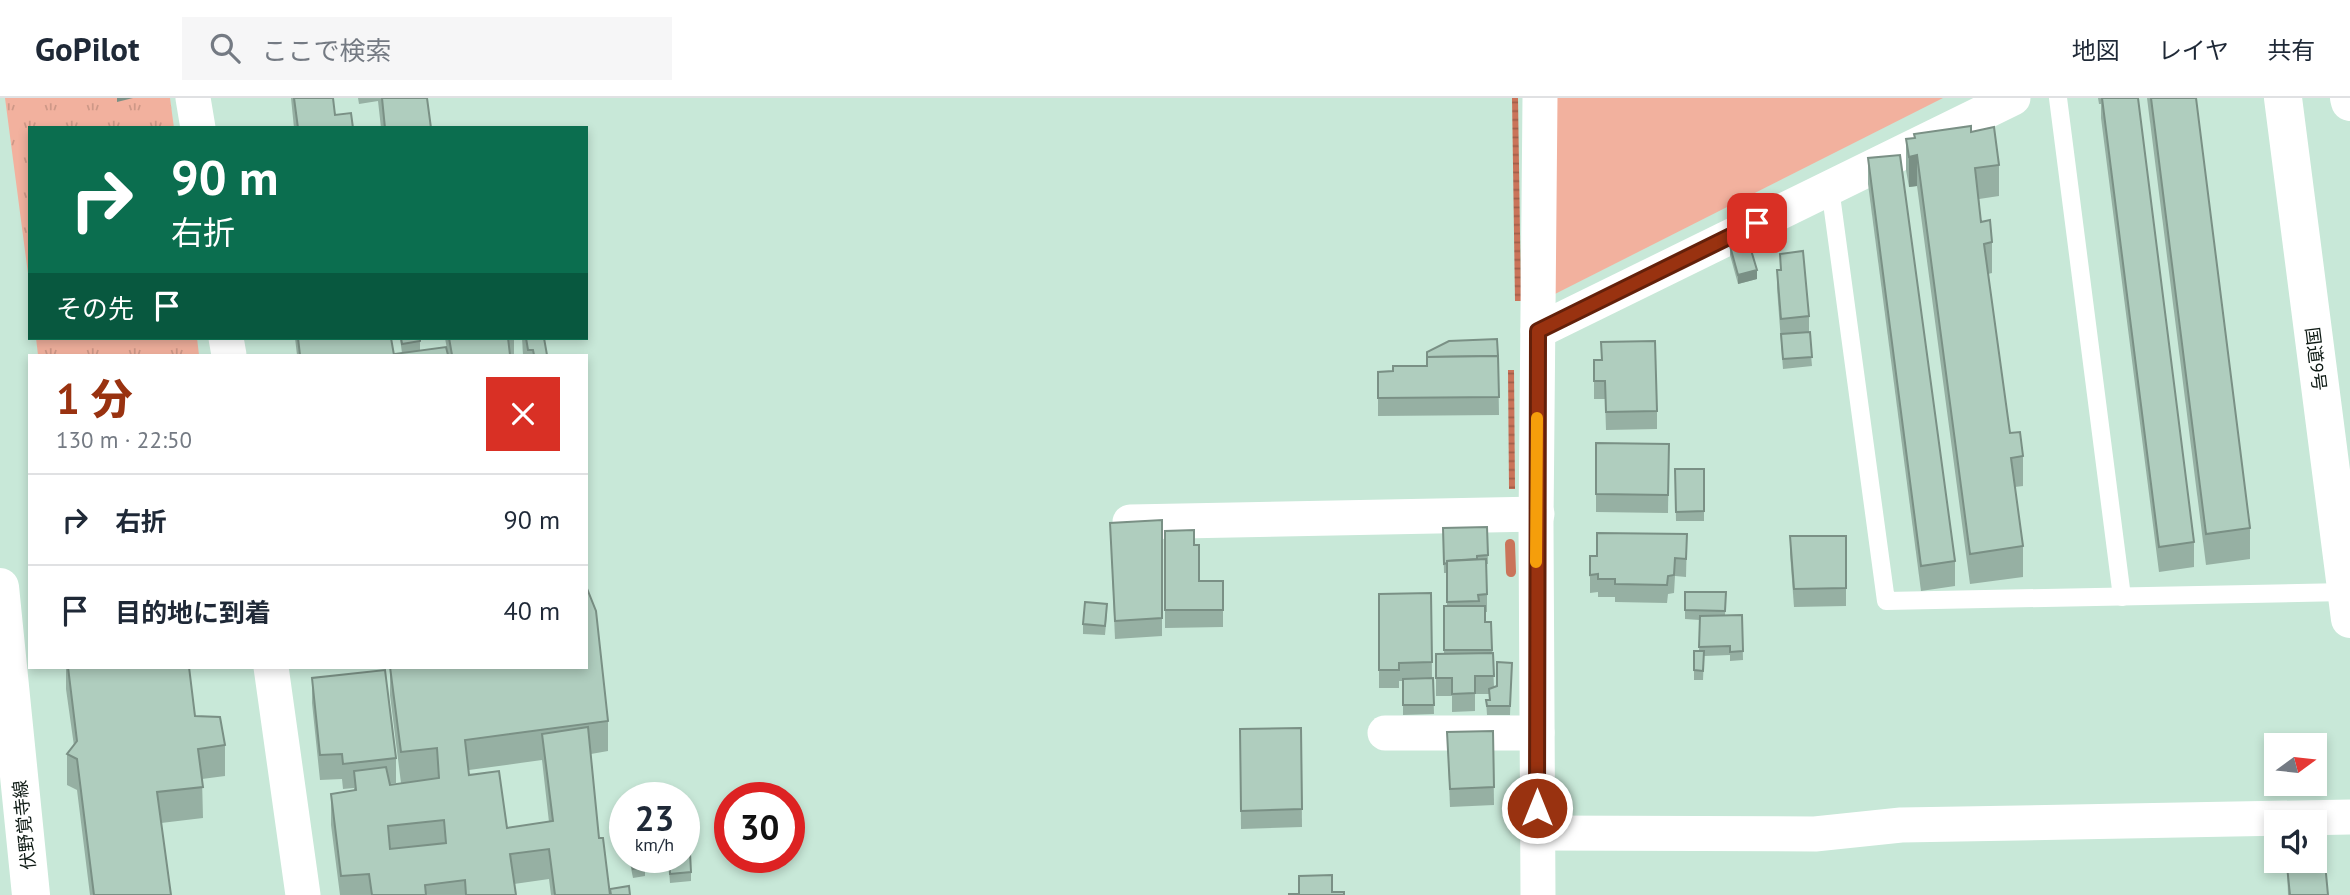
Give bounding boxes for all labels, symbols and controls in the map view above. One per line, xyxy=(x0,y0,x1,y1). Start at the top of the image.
search box xyxy=(182,17,672,80)
text: GoPilot xyxy=(35,27,140,70)
icon: search xyxy=(206,29,244,67)
text: ここで検索 xyxy=(262,34,392,67)
text: 地図 xyxy=(2072,35,2120,66)
text: レイヤ xyxy=(2158,35,2229,66)
text: 共有 xyxy=(2267,35,2315,66)
text: 90 m xyxy=(171,145,278,209)
icon: right xyxy=(56,154,147,245)
pin xyxy=(1727,193,1787,253)
icon: arrive xyxy=(1738,204,1776,242)
text: 右折 xyxy=(171,211,235,253)
icon: arrive xyxy=(148,287,186,325)
text: その先 xyxy=(56,292,134,325)
street label: 国道9号 xyxy=(2301,326,2331,392)
text: 1 分 xyxy=(56,371,132,426)
button: close xyxy=(486,377,560,451)
text: 130 m · 22:50 xyxy=(56,425,192,454)
icon: right xyxy=(56,501,94,539)
text: 90 m xyxy=(504,503,560,536)
text: 右折 xyxy=(115,505,167,538)
icon: arrive xyxy=(56,592,94,630)
text: 40 m xyxy=(504,594,560,627)
text: 目的地に到着 xyxy=(115,596,271,629)
north arrow xyxy=(2264,733,2328,796)
map controls xyxy=(2264,733,2327,873)
position arrow xyxy=(1500,771,1574,845)
street label: 伏野覚寺線 xyxy=(8,779,40,871)
speed limit sign: 30 xyxy=(714,782,805,873)
text: 23 xyxy=(635,795,674,841)
button: sound xyxy=(2264,810,2327,873)
text: km/h xyxy=(635,833,674,856)

